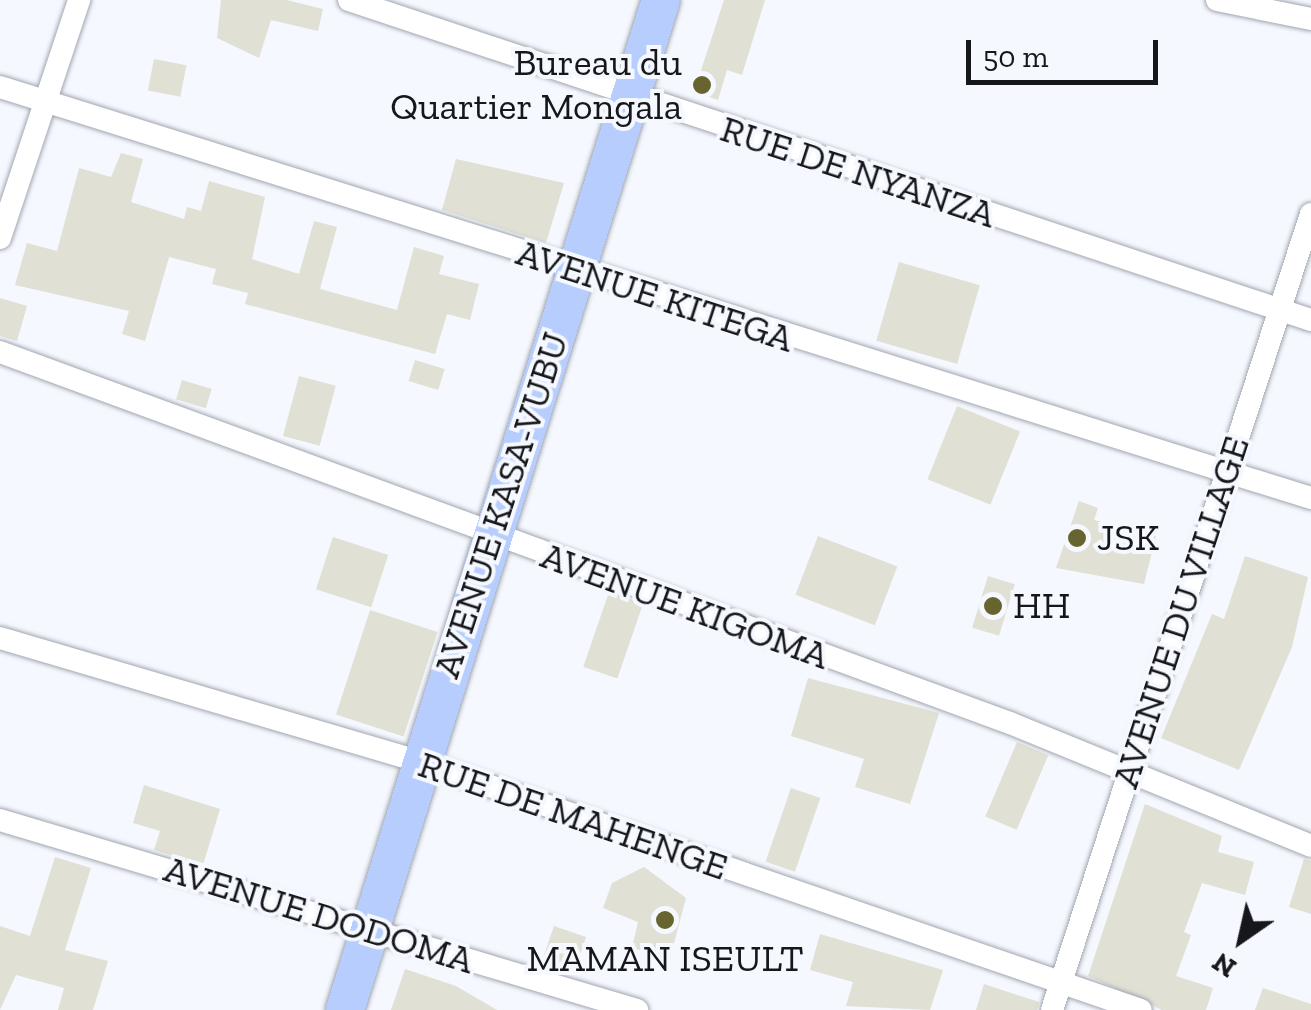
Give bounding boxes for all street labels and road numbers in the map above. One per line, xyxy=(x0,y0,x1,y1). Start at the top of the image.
street label: RUE DE NYANZA xyxy=(715,106,1001,238)
street label: AVENUE KITEGA xyxy=(511,230,799,362)
street label: AVENUE KASA-VUBU xyxy=(424,327,578,683)
street label: AVENUE DU VILLAGE xyxy=(1102,430,1260,794)
street label: AVENUE KIGOMA xyxy=(535,533,835,679)
street label: RUE DE MAHENGE xyxy=(412,742,734,890)
street label: AVENUE DODOMA xyxy=(159,846,479,984)

